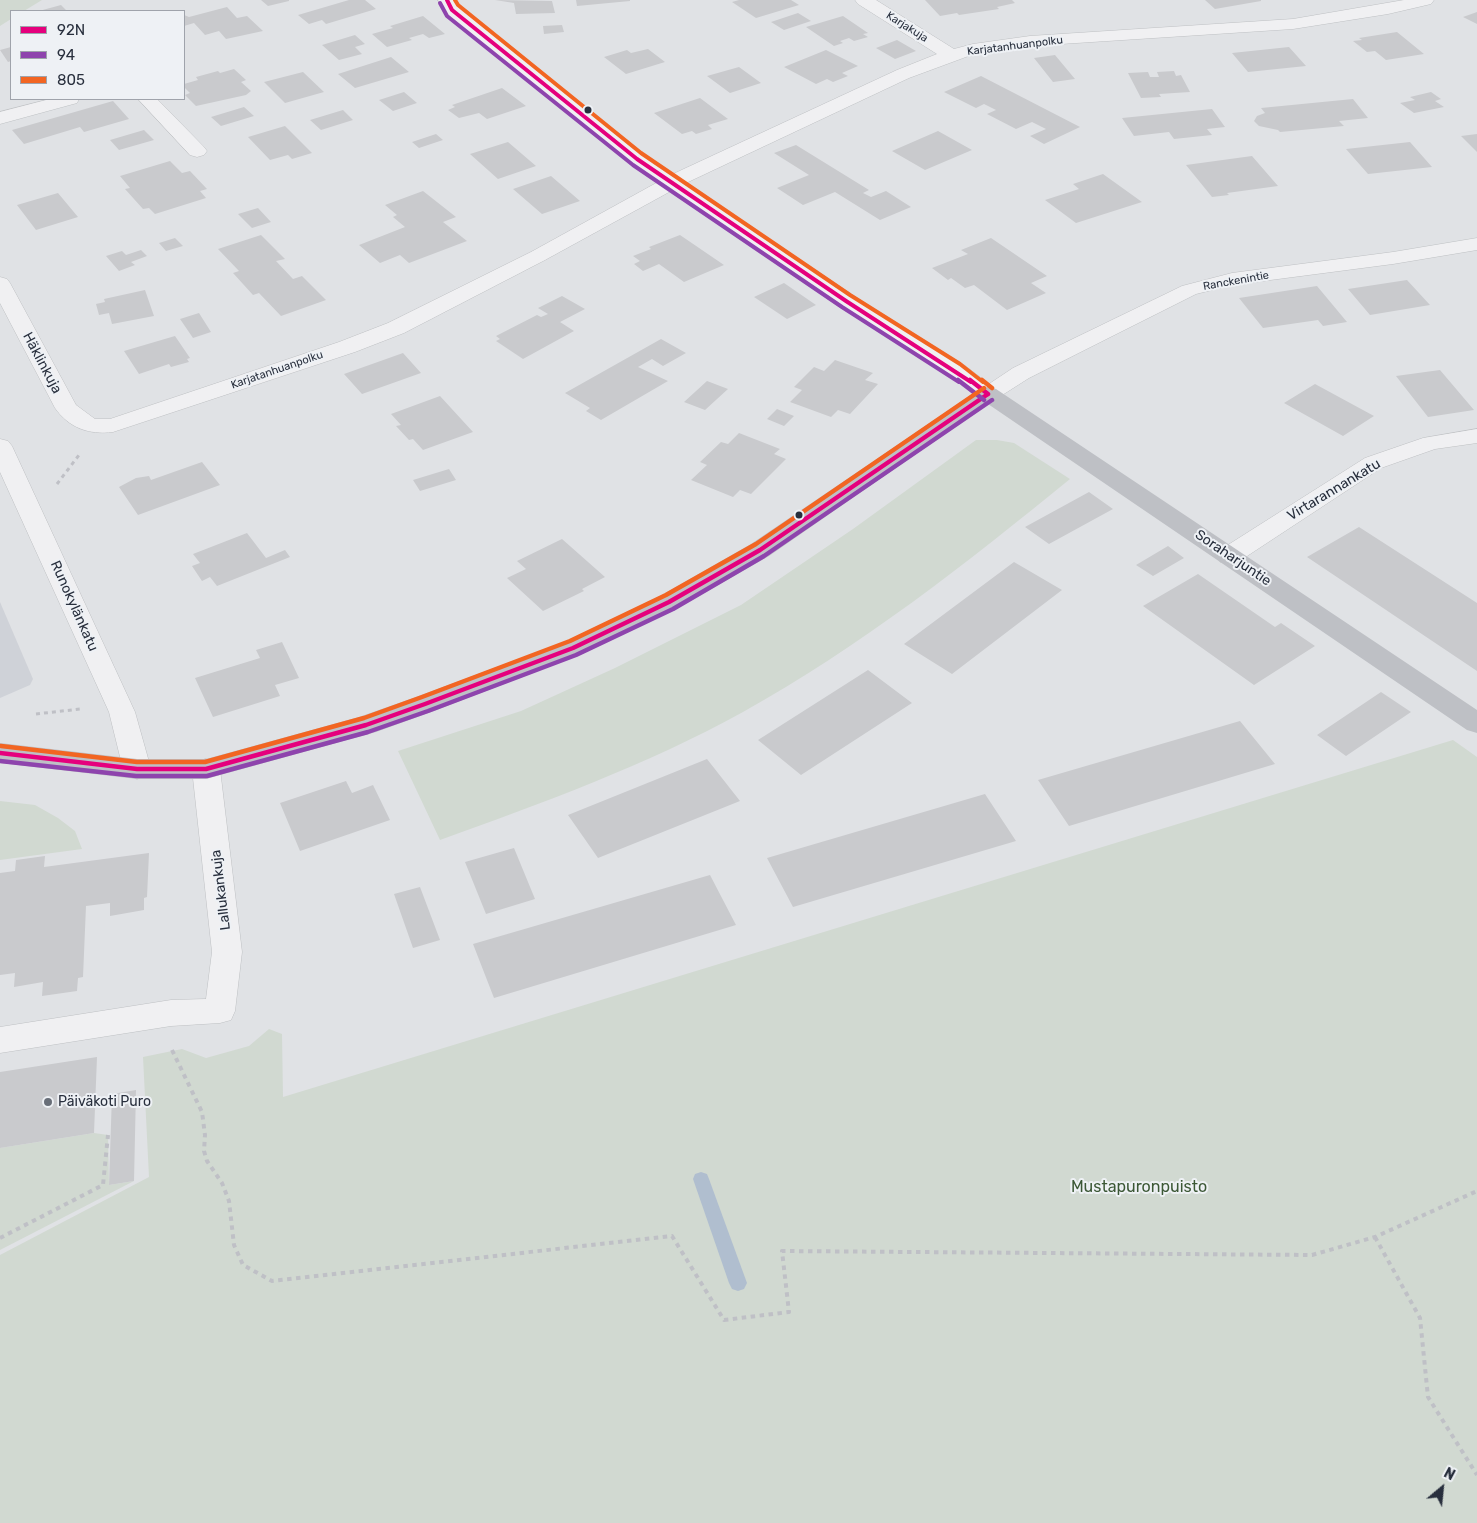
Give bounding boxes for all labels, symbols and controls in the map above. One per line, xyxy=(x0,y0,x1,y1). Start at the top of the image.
street label: Karjakuja xyxy=(884,9,930,45)
legend xyxy=(10,10,185,100)
text: 92N xyxy=(57,21,85,39)
street label: Karjatanhuanpolku xyxy=(966,34,1064,58)
text: 94 xyxy=(57,46,75,64)
text: 805 xyxy=(57,71,85,89)
unlabelled marker xyxy=(583,105,593,115)
street label: Ranckenintie xyxy=(1202,269,1270,293)
street label: Häklinkuja xyxy=(19,329,65,397)
street label: Karjatanhuanpolku xyxy=(229,348,325,392)
street label: Virtarannankatu xyxy=(1284,456,1384,524)
unlabelled marker xyxy=(794,510,804,520)
street label: Soraharjuntie xyxy=(1192,526,1274,590)
street label: Runokylänkatu xyxy=(47,558,101,654)
street label: Lallukankuja xyxy=(208,849,234,931)
place label: Päiväkoti Puro xyxy=(58,1094,151,1110)
marker: Päiväkoti Puro xyxy=(42,1096,54,1108)
park label: Mustapuronpuisto xyxy=(1071,1177,1207,1197)
north arrow xyxy=(1417,1463,1467,1513)
text: N xyxy=(1441,1464,1458,1484)

